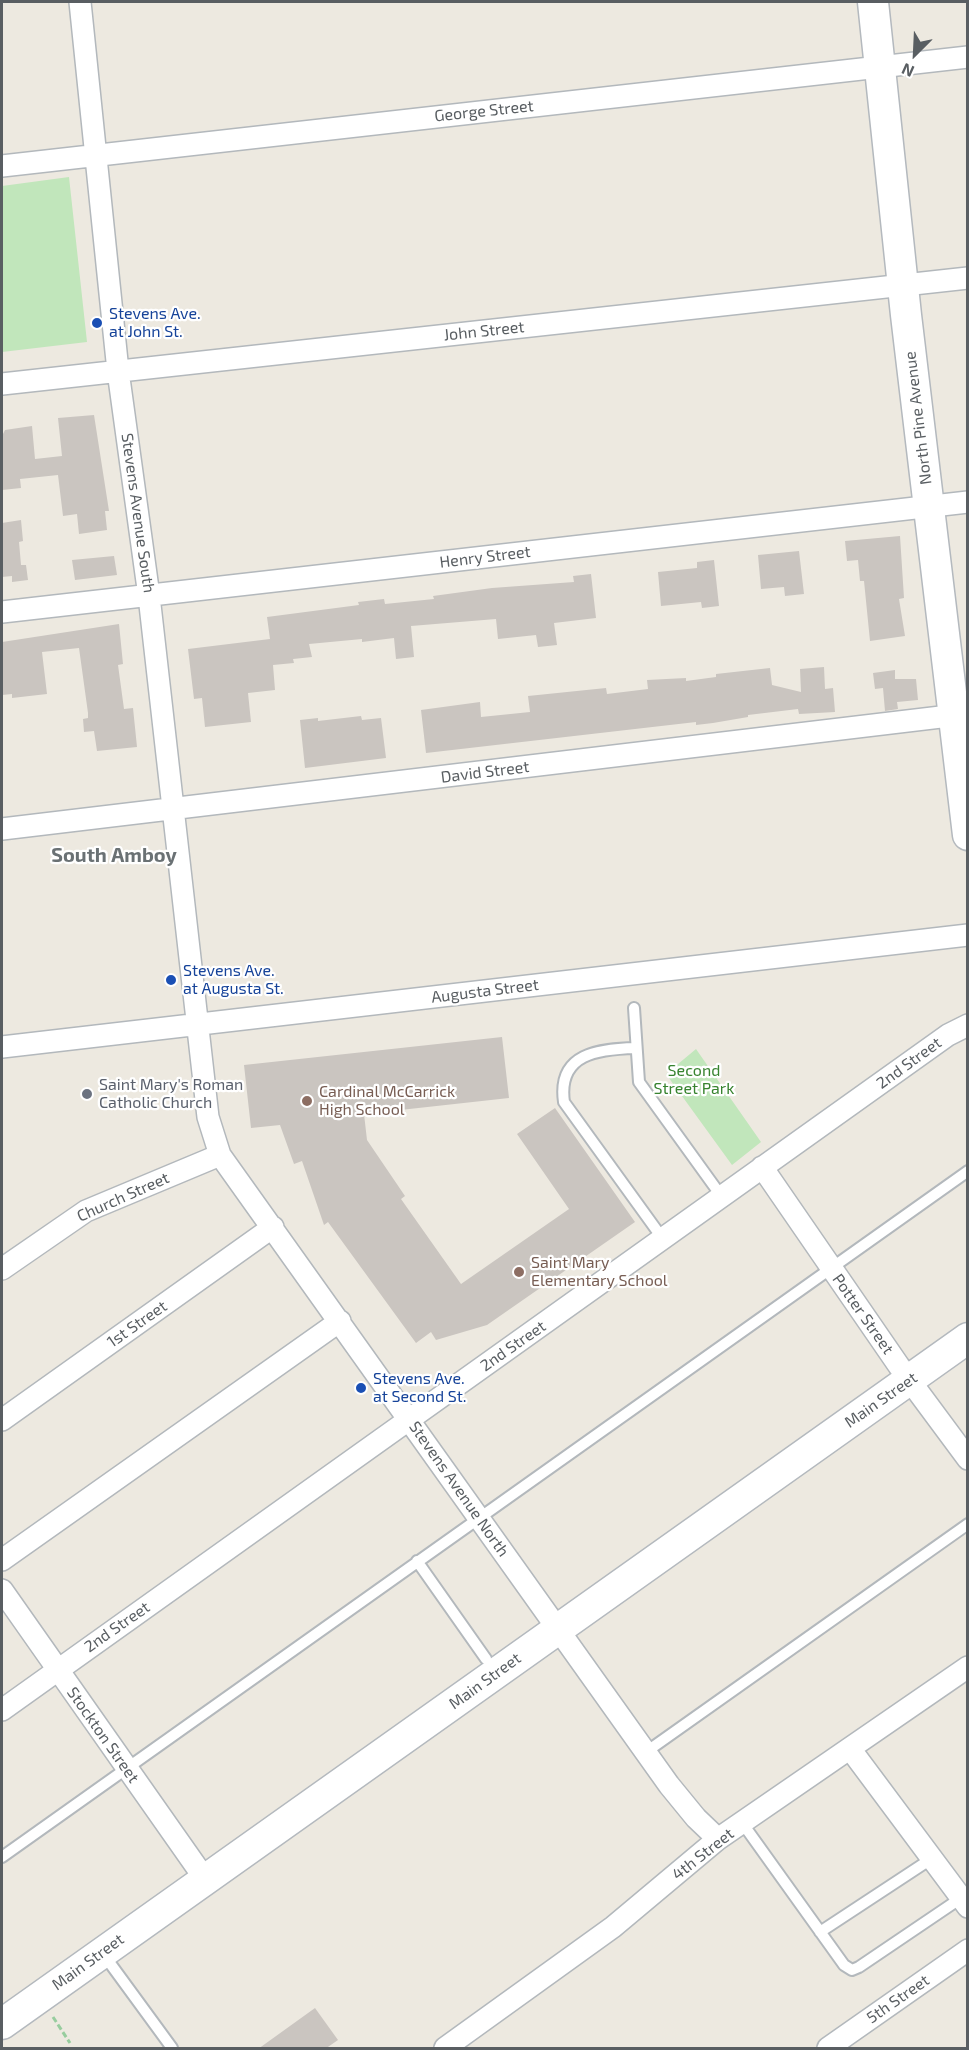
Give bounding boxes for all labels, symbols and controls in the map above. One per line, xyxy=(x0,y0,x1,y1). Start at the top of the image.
north arrow xyxy=(885,24,945,84)
text: N xyxy=(898,60,917,82)
street label: George Street xyxy=(433,96,535,126)
place label: Stevens Ave. at John St. xyxy=(109,304,201,342)
marker: Stevens Ave. at John St. xyxy=(90,316,104,330)
street label: John Street xyxy=(443,317,525,345)
street label: North Pine Avenue xyxy=(900,350,936,486)
street label: Stevens Avenue South xyxy=(117,432,159,594)
street label: Henry Street xyxy=(438,542,532,572)
street label: David Street xyxy=(440,757,530,787)
district label: South Amboy xyxy=(51,843,177,867)
place label: Stevens Ave. at Augusta St. xyxy=(183,961,284,999)
marker: Stevens Ave. at Augusta St. xyxy=(164,973,178,987)
street label: Augusta Street xyxy=(430,975,540,1007)
street label: 2nd Street xyxy=(873,1033,945,1093)
park label: Second Street Park xyxy=(654,1061,734,1099)
place label: Saint Mary's Roman Catholic Church xyxy=(99,1075,243,1113)
place label: Cardinal McCarrick High School xyxy=(319,1082,455,1120)
marker: Saint Mary's Roman Catholic Church xyxy=(80,1087,94,1101)
marker: Cardinal McCarrick High School xyxy=(300,1094,314,1108)
street label: Church Street xyxy=(74,1168,172,1226)
place label: Saint Mary Elementary School xyxy=(531,1253,668,1291)
marker: Saint Mary Elementary School xyxy=(512,1265,526,1279)
street label: Potter Street xyxy=(828,1270,898,1358)
street label: 1st Street xyxy=(103,1296,171,1352)
street label: 2nd Street xyxy=(477,1316,549,1376)
street label: Main Street xyxy=(841,1368,921,1432)
place label: Stevens Ave. at Second St. xyxy=(373,1369,466,1407)
marker: Stevens Ave. at Second St. xyxy=(354,1381,368,1395)
street label: Stevens Avenue North xyxy=(405,1418,513,1560)
street label: 2nd Street xyxy=(81,1597,153,1657)
street label: Main Street xyxy=(445,1649,525,1713)
street label: Stockton Street xyxy=(63,1683,143,1787)
street label: 4th Street xyxy=(668,1824,738,1884)
street label: Main Street xyxy=(48,1930,128,1994)
street label: 5th Street xyxy=(863,1970,933,2028)

